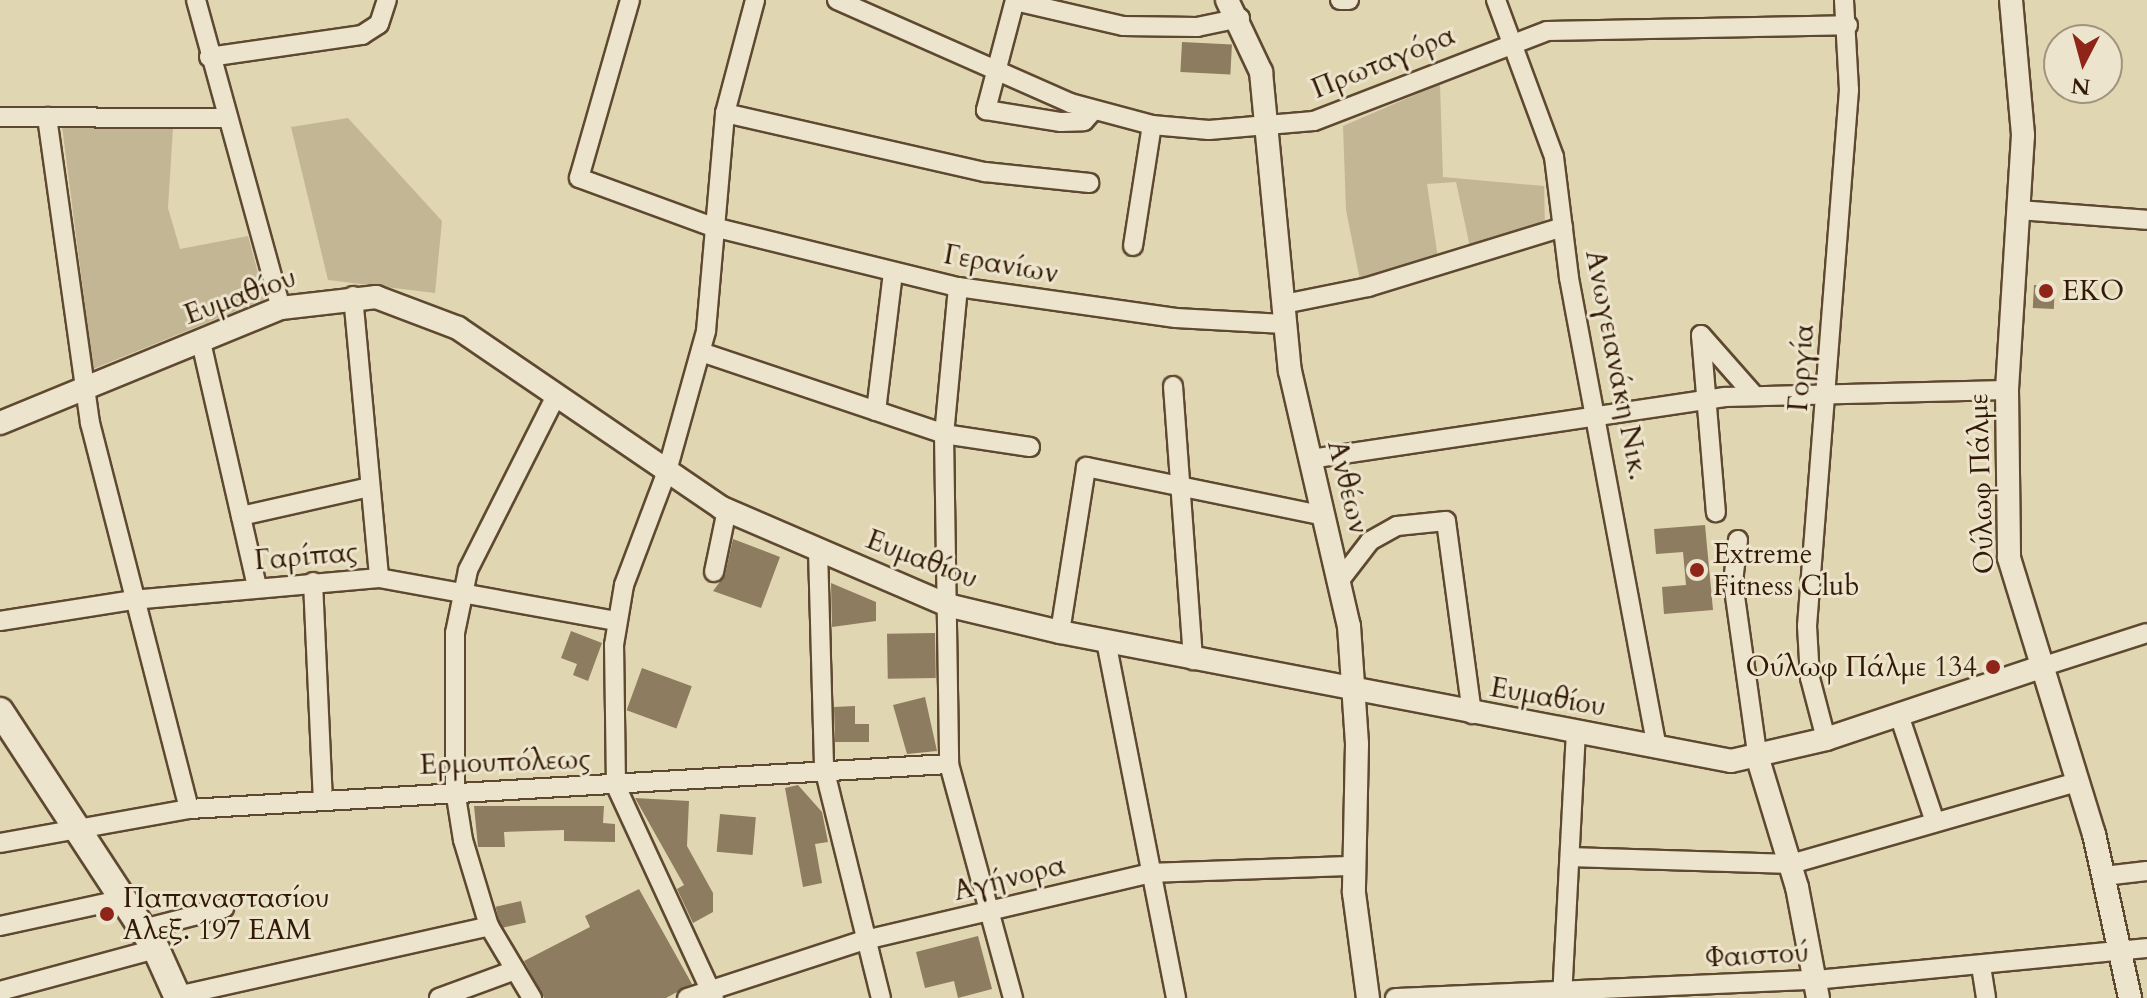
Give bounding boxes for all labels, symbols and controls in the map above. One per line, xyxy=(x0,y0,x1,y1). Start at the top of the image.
street label: Πρωταγόρα xyxy=(1307,18,1459,106)
north arrow xyxy=(2043,24,2123,104)
text: N xyxy=(2070,70,2092,102)
street label: Γερανίων xyxy=(941,237,1061,291)
street label: Ανωγειανάκη Νικ. xyxy=(1578,247,1656,483)
street label: Ευμαθίου xyxy=(179,260,301,332)
place label: EKO xyxy=(2062,274,2124,308)
marker: EKO xyxy=(2037,282,2055,300)
street label: Γοργία xyxy=(1781,323,1821,413)
street label: Ούλωφ Πάλμε xyxy=(1961,393,2001,575)
street label: Ανθέων xyxy=(1320,437,1376,537)
street label: Ευμαθίου xyxy=(862,522,982,596)
street label: Γαρίπας xyxy=(253,535,359,577)
place label: Extreme Fitness Club xyxy=(1713,537,1859,603)
marker: Extreme Fitness Club xyxy=(1688,561,1706,579)
place label: Ούλωφ Πάλμε 134 xyxy=(1746,650,1977,684)
marker: Ούλωφ Πάλμε 134 xyxy=(1984,658,2002,676)
street label: Ευμαθίου xyxy=(1488,670,1608,724)
street label: Ερμουπόλεως xyxy=(419,742,591,782)
street label: Αγήνορα xyxy=(950,848,1068,908)
place label: Παπαναστασίου Αλεξ. 197 ΕΑΜ xyxy=(123,881,330,947)
marker: Παπαναστασίου Αλεξ. 197 ΕΑΜ xyxy=(98,905,116,923)
street label: Φαιστού xyxy=(1705,936,1809,974)

